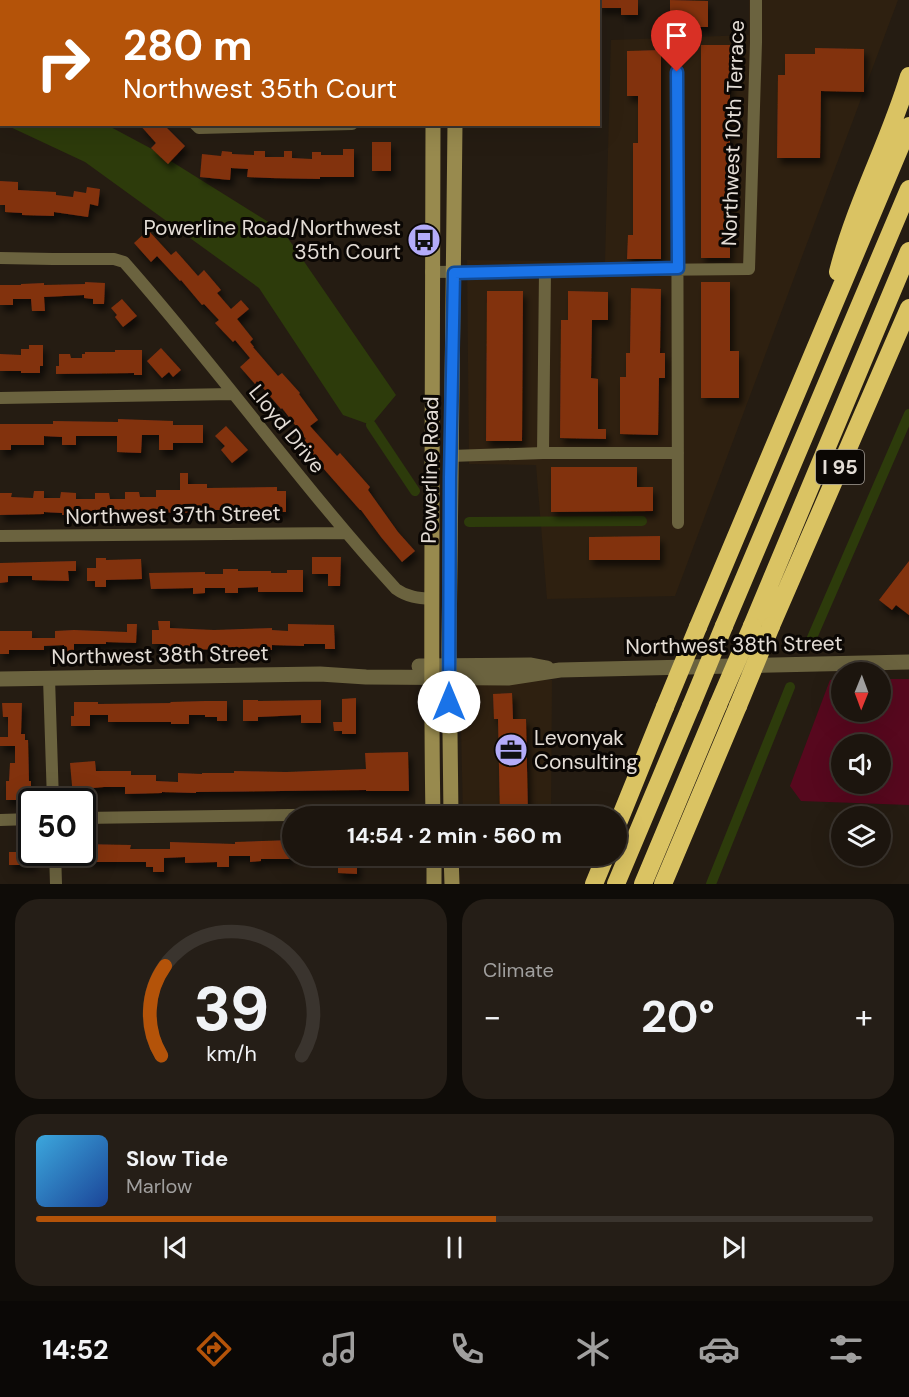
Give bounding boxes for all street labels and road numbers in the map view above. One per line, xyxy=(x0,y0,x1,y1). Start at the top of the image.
street label: Northwest 10th Terrace xyxy=(715,20,751,246)
street label: Lloyd Drive xyxy=(243,379,331,479)
street label: Powerline Road xyxy=(415,396,445,544)
road number: I 95 xyxy=(816,450,864,484)
street label: Northwest 37th Street xyxy=(65,499,281,531)
street label: Northwest 38th Street xyxy=(625,629,843,661)
street label: Northwest 38th Street xyxy=(51,639,269,671)

